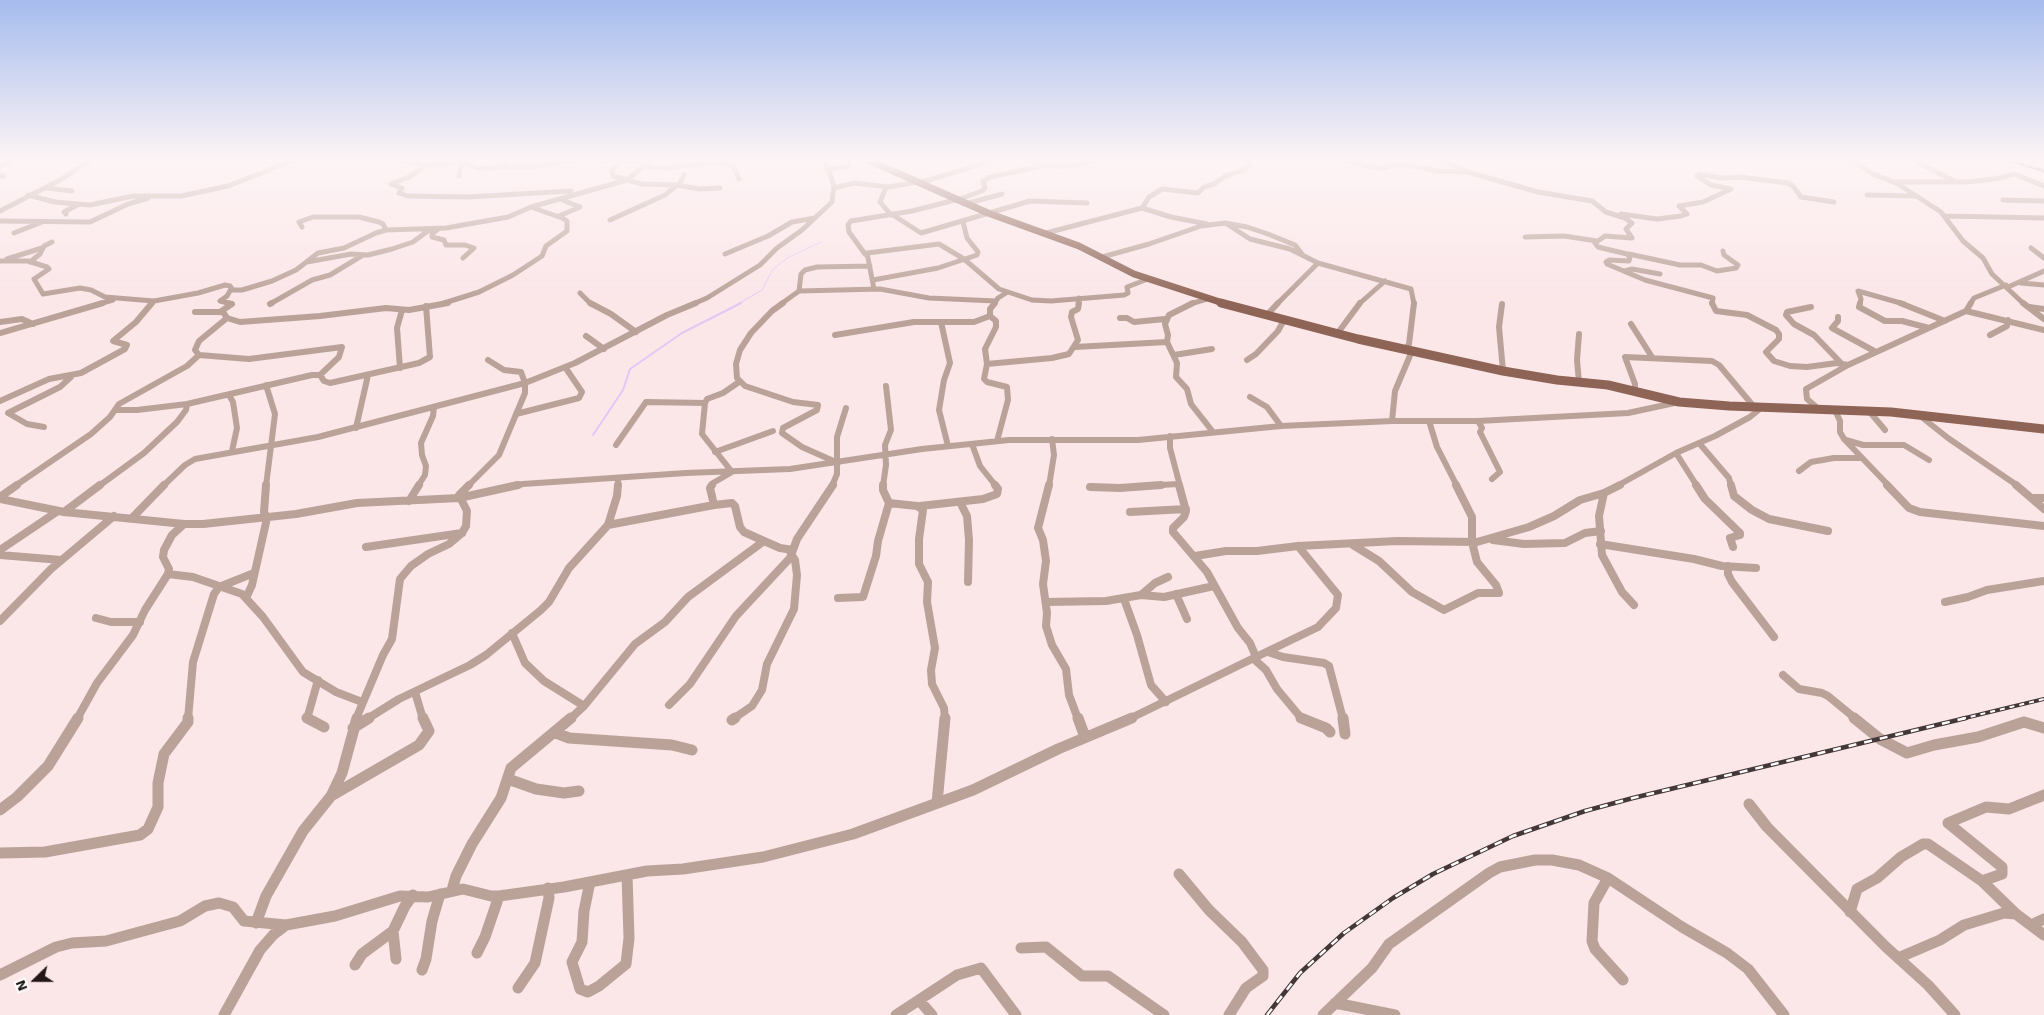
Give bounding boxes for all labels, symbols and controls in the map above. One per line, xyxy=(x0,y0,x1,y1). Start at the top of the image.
north arrow xyxy=(10,955,60,1005)
text: N xyxy=(12,978,30,993)

